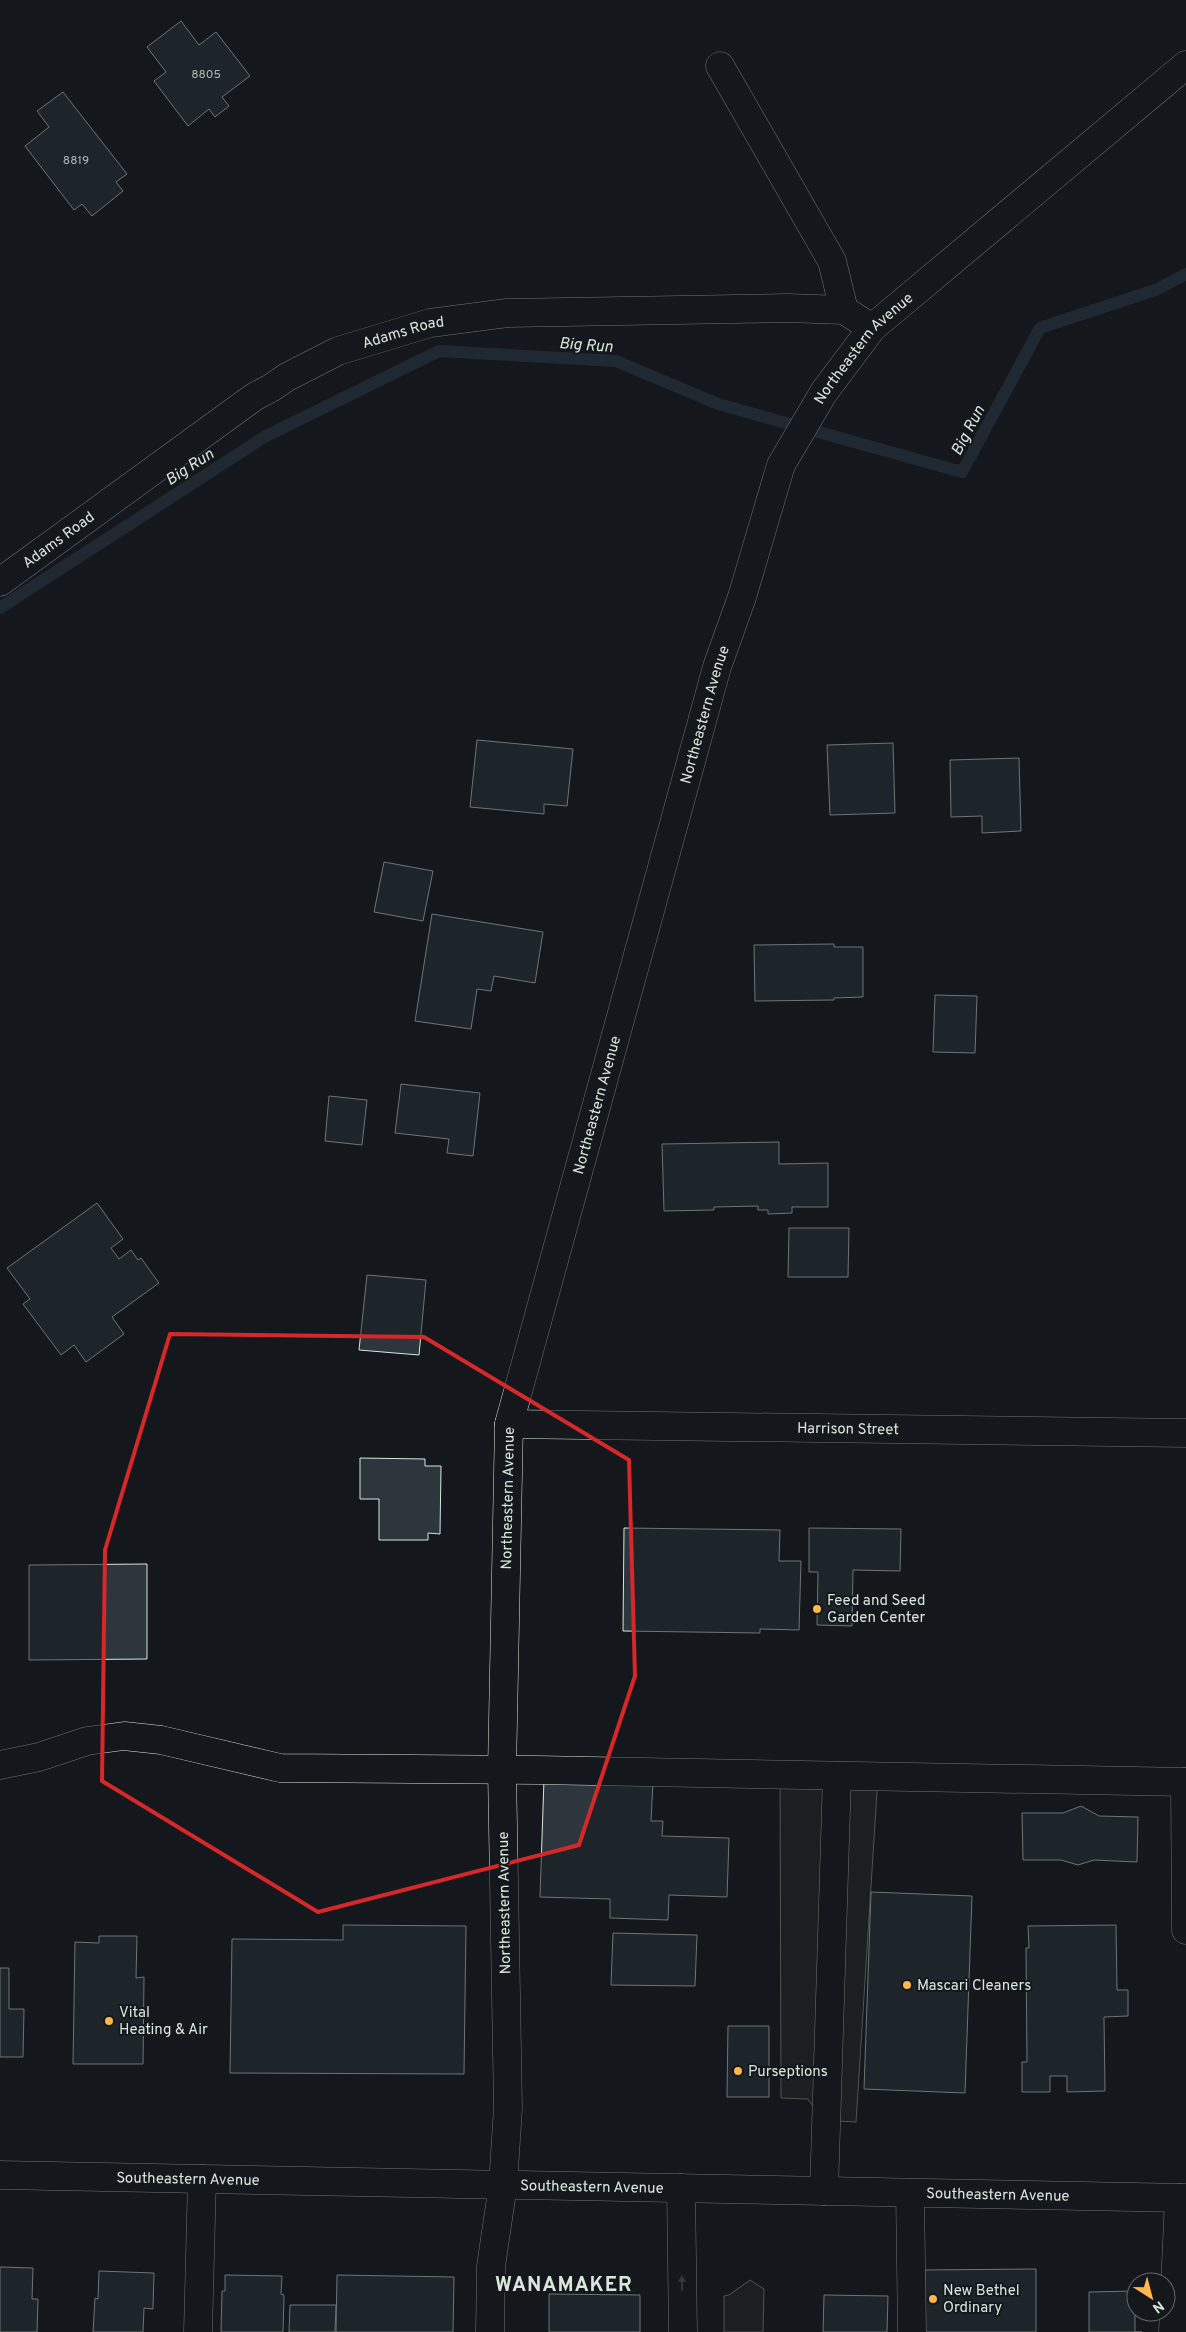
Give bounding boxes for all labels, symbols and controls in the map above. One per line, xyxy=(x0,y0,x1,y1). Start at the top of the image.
house number: 8805 xyxy=(191,67,221,83)
house number: 8819 xyxy=(63,153,89,169)
street label: Northeastern Avenue xyxy=(811,289,918,408)
street label: Adams Road xyxy=(360,313,445,354)
water label: Big Run xyxy=(558,334,614,358)
water label: Big Run xyxy=(947,402,990,459)
water label: Big Run xyxy=(162,445,218,491)
street label: Adams Road xyxy=(19,508,99,573)
street label: Northeastern Avenue xyxy=(677,643,735,786)
street label: Northeastern Avenue xyxy=(570,1034,626,1177)
street label: Harrison Street xyxy=(797,1420,899,1440)
street label: Northeastern Avenue xyxy=(498,1427,520,1570)
place label: Feed and Seed Garden Center xyxy=(827,1592,925,1628)
marker: Feed and Seed Garden Center xyxy=(811,1603,823,1615)
street label: Northeastern Avenue xyxy=(495,1831,516,1975)
place label: Mascari Cleaners xyxy=(917,1977,1031,1996)
marker: Mascari Cleaners xyxy=(901,1979,913,1991)
place label: Vital Heating & Air xyxy=(119,2004,208,2040)
marker: Vital Heating & Air xyxy=(103,2015,115,2027)
place label: Purseptions xyxy=(748,2063,828,2082)
marker: Purseptions xyxy=(732,2065,744,2077)
street label: Southeastern Avenue xyxy=(116,2169,260,2191)
street label: Southeastern Avenue xyxy=(520,2177,664,2199)
street label: Southeastern Avenue xyxy=(926,2185,1070,2207)
north arrow xyxy=(1126,2272,1176,2322)
district label: WANAMAKER xyxy=(495,2273,633,2299)
one-way arrow xyxy=(678,2275,686,2291)
place label: New Bethel Ordinary xyxy=(943,2282,1020,2318)
marker: New Bethel Ordinary xyxy=(927,2293,939,2305)
text: N xyxy=(1149,2296,1167,2316)

